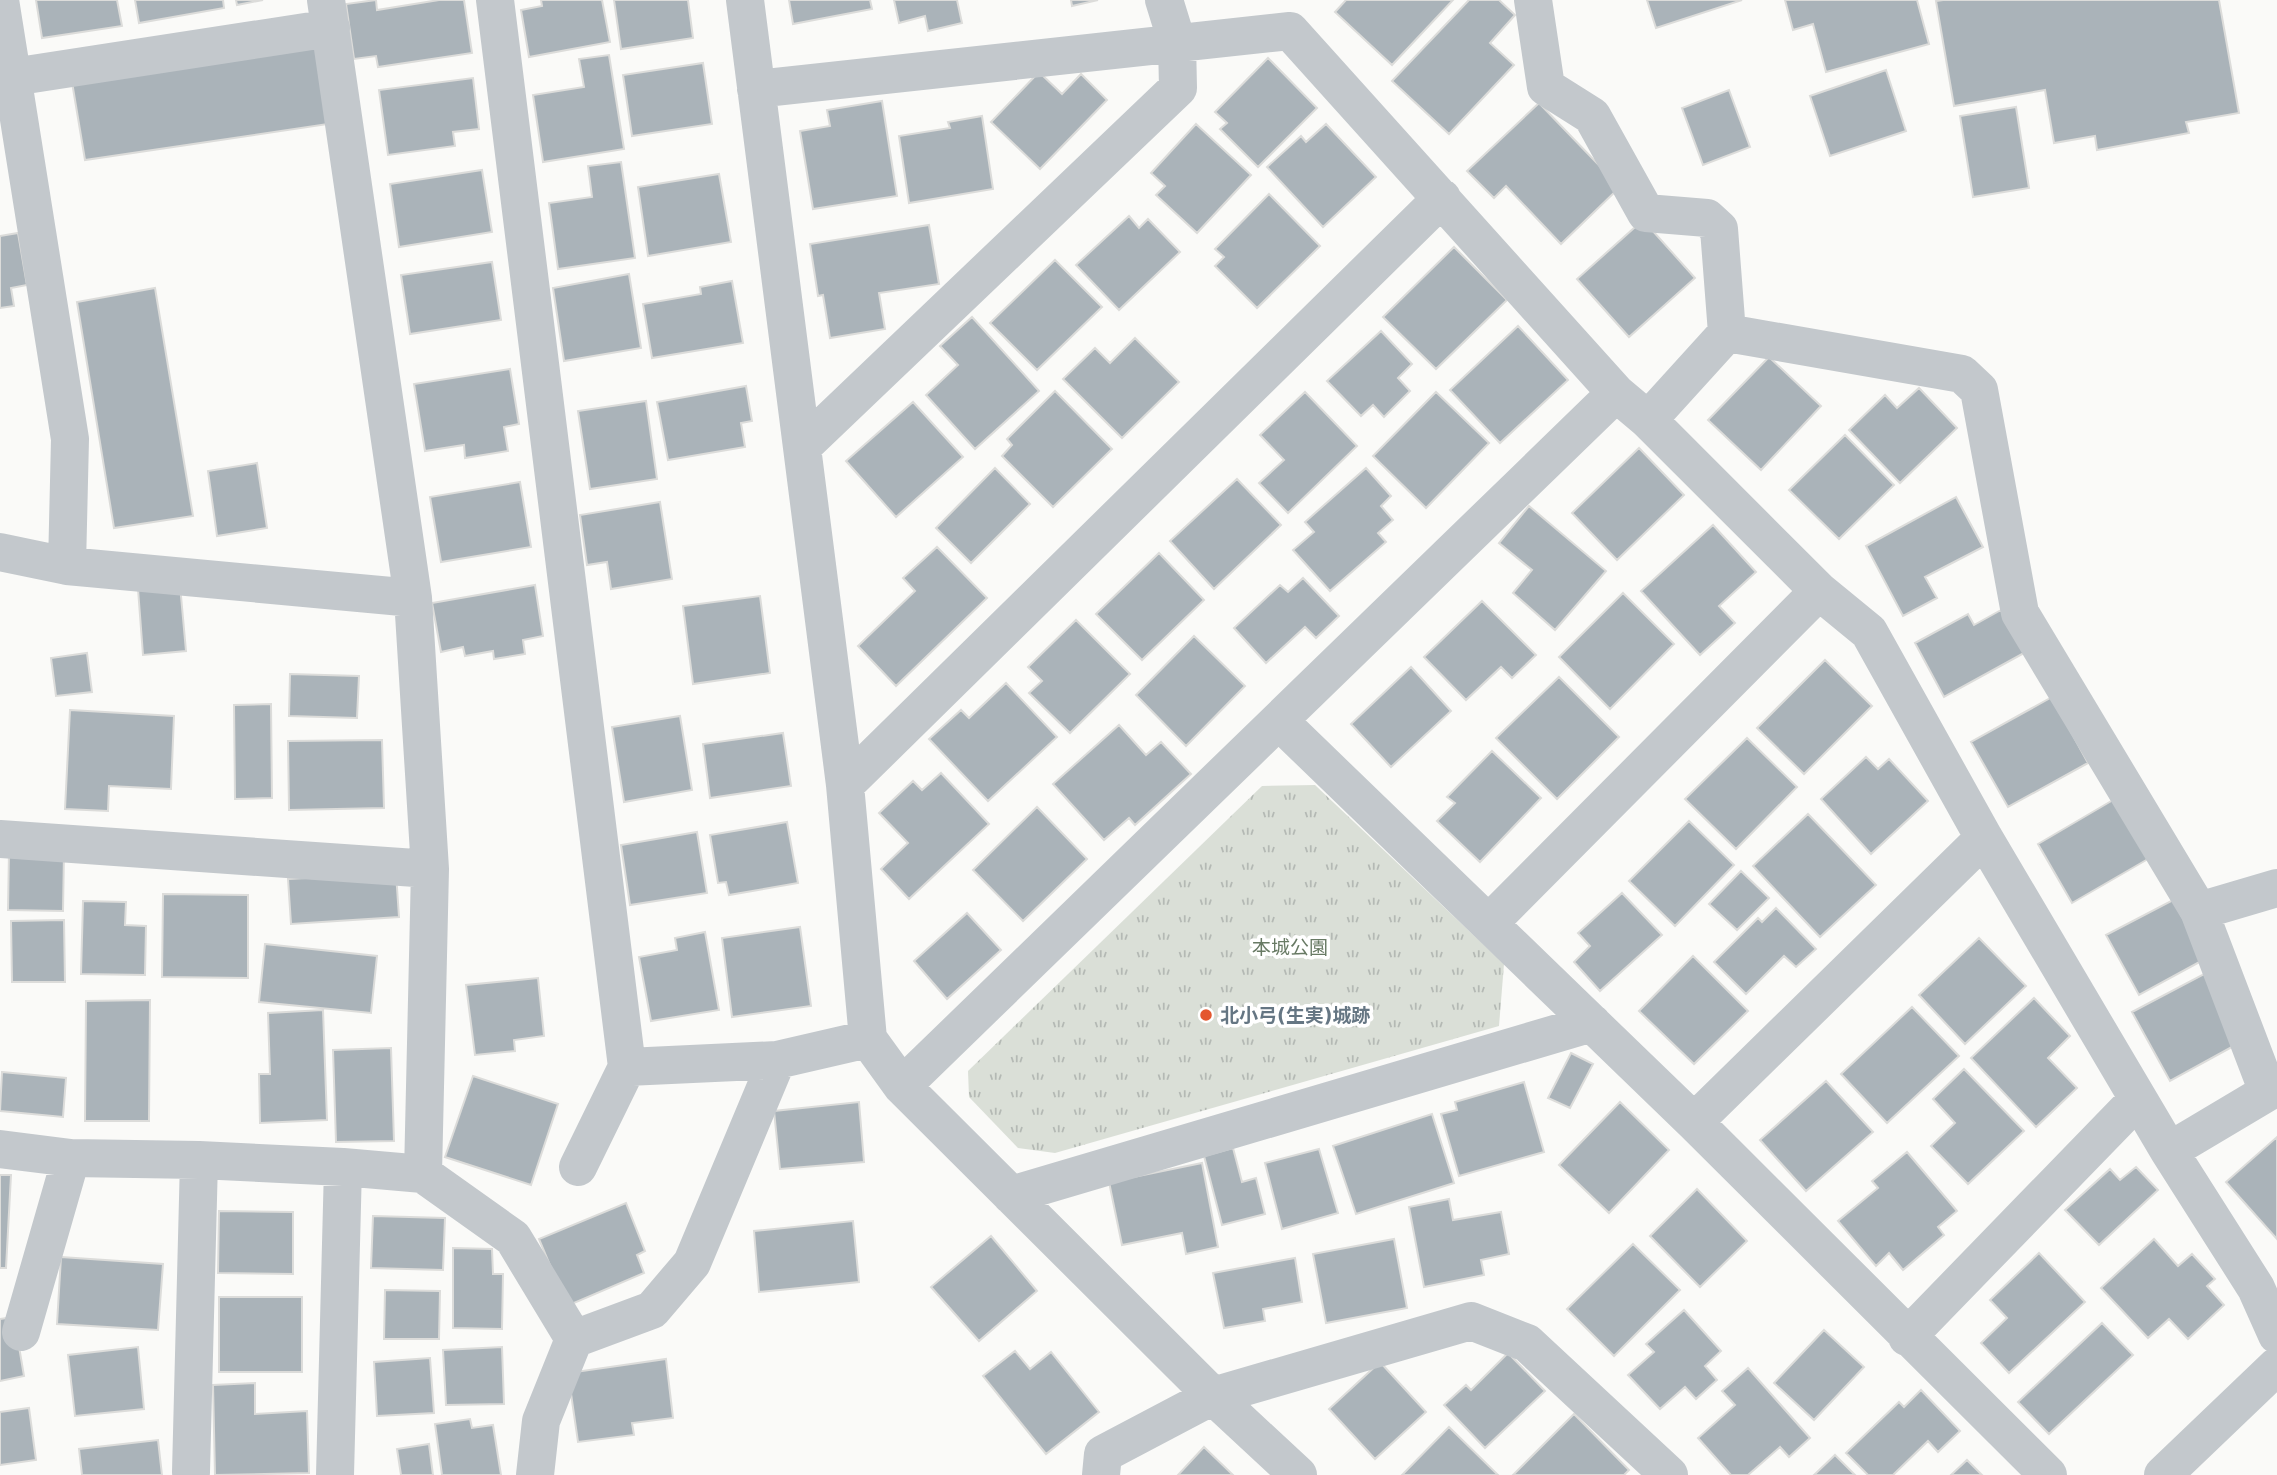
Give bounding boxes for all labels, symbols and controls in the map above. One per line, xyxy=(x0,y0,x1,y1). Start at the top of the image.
park label: 本城公園 xyxy=(1252,936,1328,958)
place label: 北小弓(生実)城跡 xyxy=(1220,1004,1370,1026)
marker: 北小弓(生実)城跡 xyxy=(1198,1007,1214,1023)

